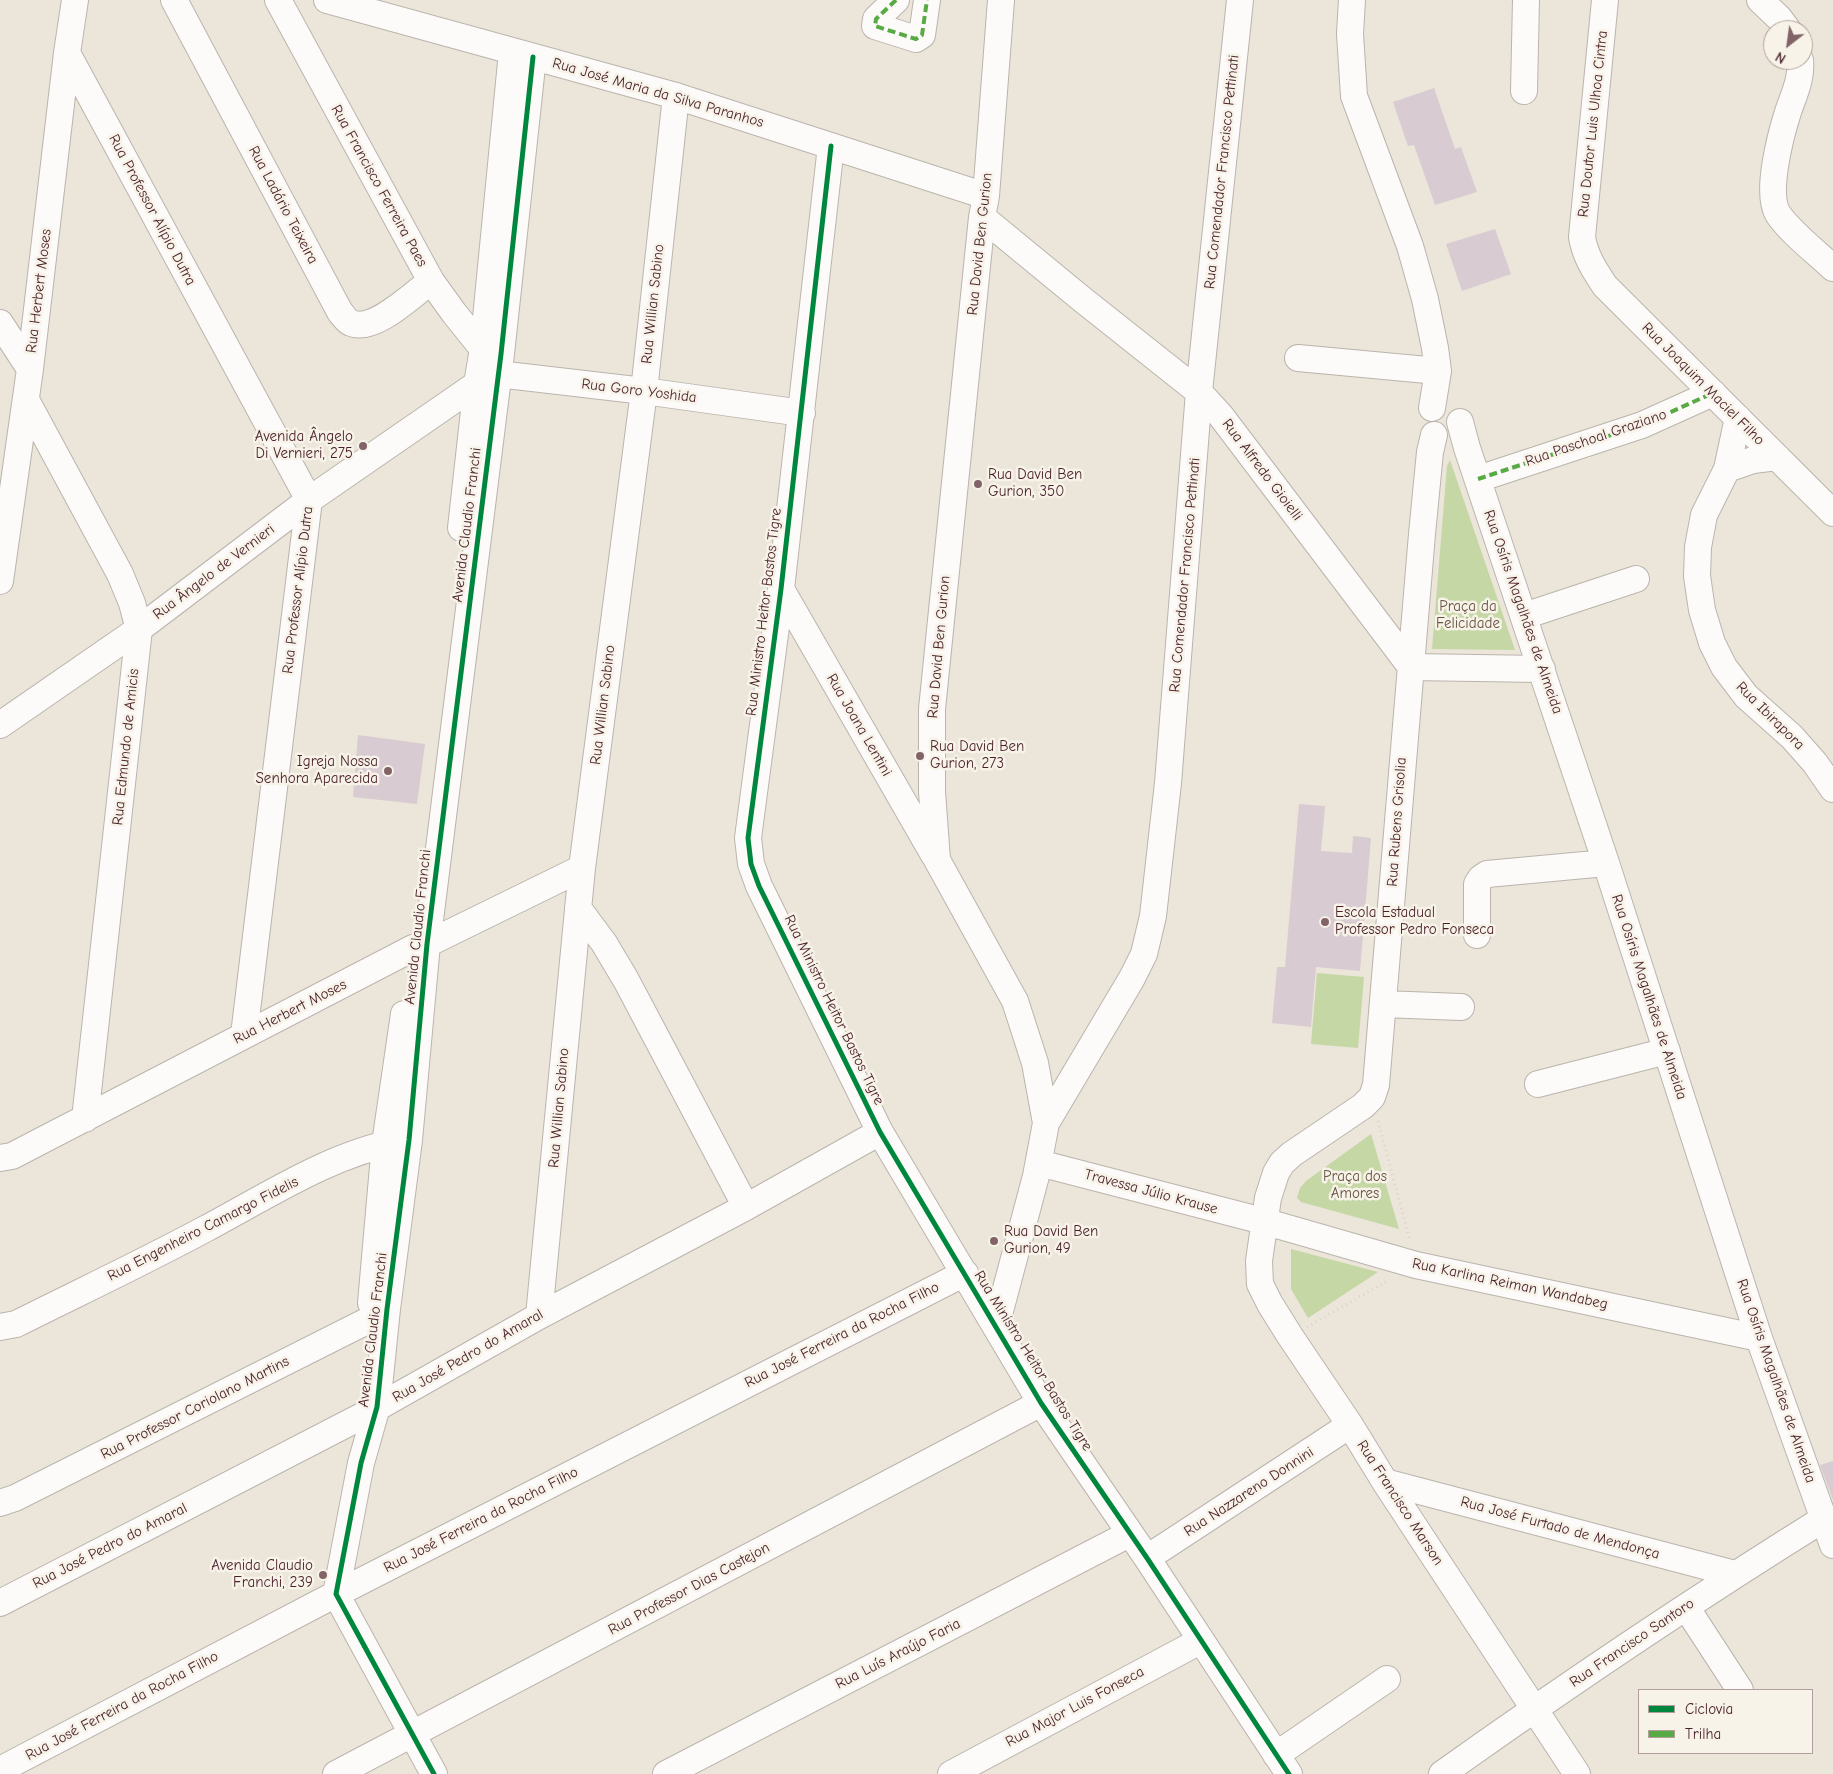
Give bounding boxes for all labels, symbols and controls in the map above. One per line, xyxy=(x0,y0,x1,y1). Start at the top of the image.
north arrow xyxy=(1763,20,1813,70)
street label: Rua Doutor Luis Ulhoa Cintra xyxy=(1574,30,1612,218)
text: N xyxy=(1773,48,1789,67)
street label: Rua José Maria da Silva Paranhos xyxy=(550,54,766,132)
street label: Rua Comendador Francisco Pettinati xyxy=(1201,54,1243,290)
street label: Rua Francisco Ferreira Paes xyxy=(327,102,431,270)
street label: Rua Professor Alípio Dutra xyxy=(104,131,200,289)
street label: Rua Ladário Teixeira xyxy=(244,143,322,267)
street label: Rua David Ben Gurion xyxy=(964,172,996,316)
street label: Rua Herbert Moses xyxy=(22,228,56,354)
street label: Rua Willian Sabino xyxy=(638,243,668,365)
street label: Rua Joaquim Maciel Filho xyxy=(1638,319,1768,449)
street label: Rua Goro Yoshida xyxy=(580,375,698,407)
street label: Rua Paschoal Graziano xyxy=(1523,405,1669,471)
street label: Rua Alfredo Gioielli xyxy=(1218,416,1306,524)
place label: Avenida Ângelo Di Vernieri, 275 xyxy=(255,428,353,463)
marker: Avenida Ângelo Di Vernieri, 275 xyxy=(357,440,369,452)
street label: Avenida Claudio Franchi xyxy=(449,447,485,603)
street label: Rua Comendador Francisco Pettinati xyxy=(1166,457,1204,693)
place label: Rua David Ben Gurion, 350 xyxy=(988,466,1082,501)
marker: Rua David Ben Gurion, 350 xyxy=(972,478,984,490)
street label: Rua Professor Alípio Dutra xyxy=(279,505,317,675)
street label: Rua Ministro Heitor Bastos Tigre xyxy=(742,507,786,717)
street label: Rua Osíris Magalhães de Almeida xyxy=(1480,508,1566,716)
street label: Rua Ângelo de Vernieri xyxy=(150,520,278,624)
street label: Rua David Ben Gurion xyxy=(924,575,954,719)
park label: Praça da Felicidade xyxy=(1436,598,1500,633)
street label: Rua Willian Sabino xyxy=(587,644,619,766)
street label: Rua Edmundo de Amicis xyxy=(109,668,143,826)
street label: Rua Joana Lentini xyxy=(822,671,896,779)
street label: Rua Ibirapora xyxy=(1732,678,1808,754)
place label: Rua David Ben Gurion, 273 xyxy=(930,738,1024,773)
marker: Rua David Ben Gurion, 273 xyxy=(914,750,926,762)
place label: Igreja Nossa Senhora Aparecida xyxy=(256,753,378,788)
street label: Rua Rubens Grisolia xyxy=(1383,757,1411,887)
marker: Igreja Nossa Senhora Aparecida xyxy=(382,765,394,777)
street label: Avenida Claudio Franchi xyxy=(401,849,435,1005)
street label: Rua Osíris Magalhães de Almeida xyxy=(1607,892,1691,1102)
place label: Escola Estadual Professor Pedro Fonseca xyxy=(1335,904,1494,939)
street label: Rua Ministro Heitor Bastos Tigre xyxy=(780,912,888,1108)
marker: Escola Estadual Professor Pedro Fonseca xyxy=(1319,916,1331,928)
street label: Rua Herbert Moses xyxy=(230,976,350,1048)
street label: Rua Willian Sabino xyxy=(545,1047,573,1169)
street label: Travessa Júlio Krause xyxy=(1082,1166,1220,1218)
park label: Praça dos Amores xyxy=(1323,1168,1387,1203)
street label: Rua Engenheiro Camargo Fidelis xyxy=(104,1173,302,1285)
place label: Rua David Ben Gurion, 49 xyxy=(1004,1223,1098,1258)
marker: Rua David Ben Gurion, 49 xyxy=(988,1235,1000,1247)
street label: Avenida Claudio Franchi xyxy=(355,1252,391,1408)
street label: Rua Karlina Reiman Wandabeg xyxy=(1411,1254,1609,1314)
street label: Rua Ministro Heitor Bastos Tigre xyxy=(970,1267,1096,1455)
street label: Rua Osíris Magalhães de Almeida xyxy=(1733,1277,1819,1485)
street label: Rua José Ferreira da Rocha Filho xyxy=(742,1278,942,1392)
street label: Rua José Pedro do Amaral xyxy=(389,1305,547,1407)
street label: Rua Professor Coriolano Martins xyxy=(98,1352,292,1464)
street label: Rua Francisco Marson xyxy=(1353,1437,1447,1569)
street label: Rua Nazzareno Donnini xyxy=(1181,1443,1317,1541)
street label: Rua José Ferreira da Rocha Filho xyxy=(381,1463,581,1577)
street label: Rua José Furtado de Mendonça xyxy=(1458,1493,1662,1563)
street label: Rua José Pedro do Amaral xyxy=(30,1499,190,1593)
street label: Rua Professor Dias Castejon xyxy=(605,1539,773,1639)
place label: Avenida Claudio Franchi, 239 xyxy=(211,1557,313,1592)
marker: Avenida Claudio Franchi, 239 xyxy=(317,1569,329,1581)
street label: Rua Francisco Santoro xyxy=(1566,1595,1698,1691)
street label: Rua Luís Araújo Faria xyxy=(832,1615,964,1693)
street label: Rua José Ferreira da Rocha Filho xyxy=(23,1647,221,1765)
street label: Rua Major Luis Fonseca xyxy=(1003,1663,1147,1751)
legend xyxy=(1638,1689,1813,1754)
text: Ciclovia xyxy=(1685,1700,1733,1718)
text: Trilha xyxy=(1685,1725,1721,1743)

